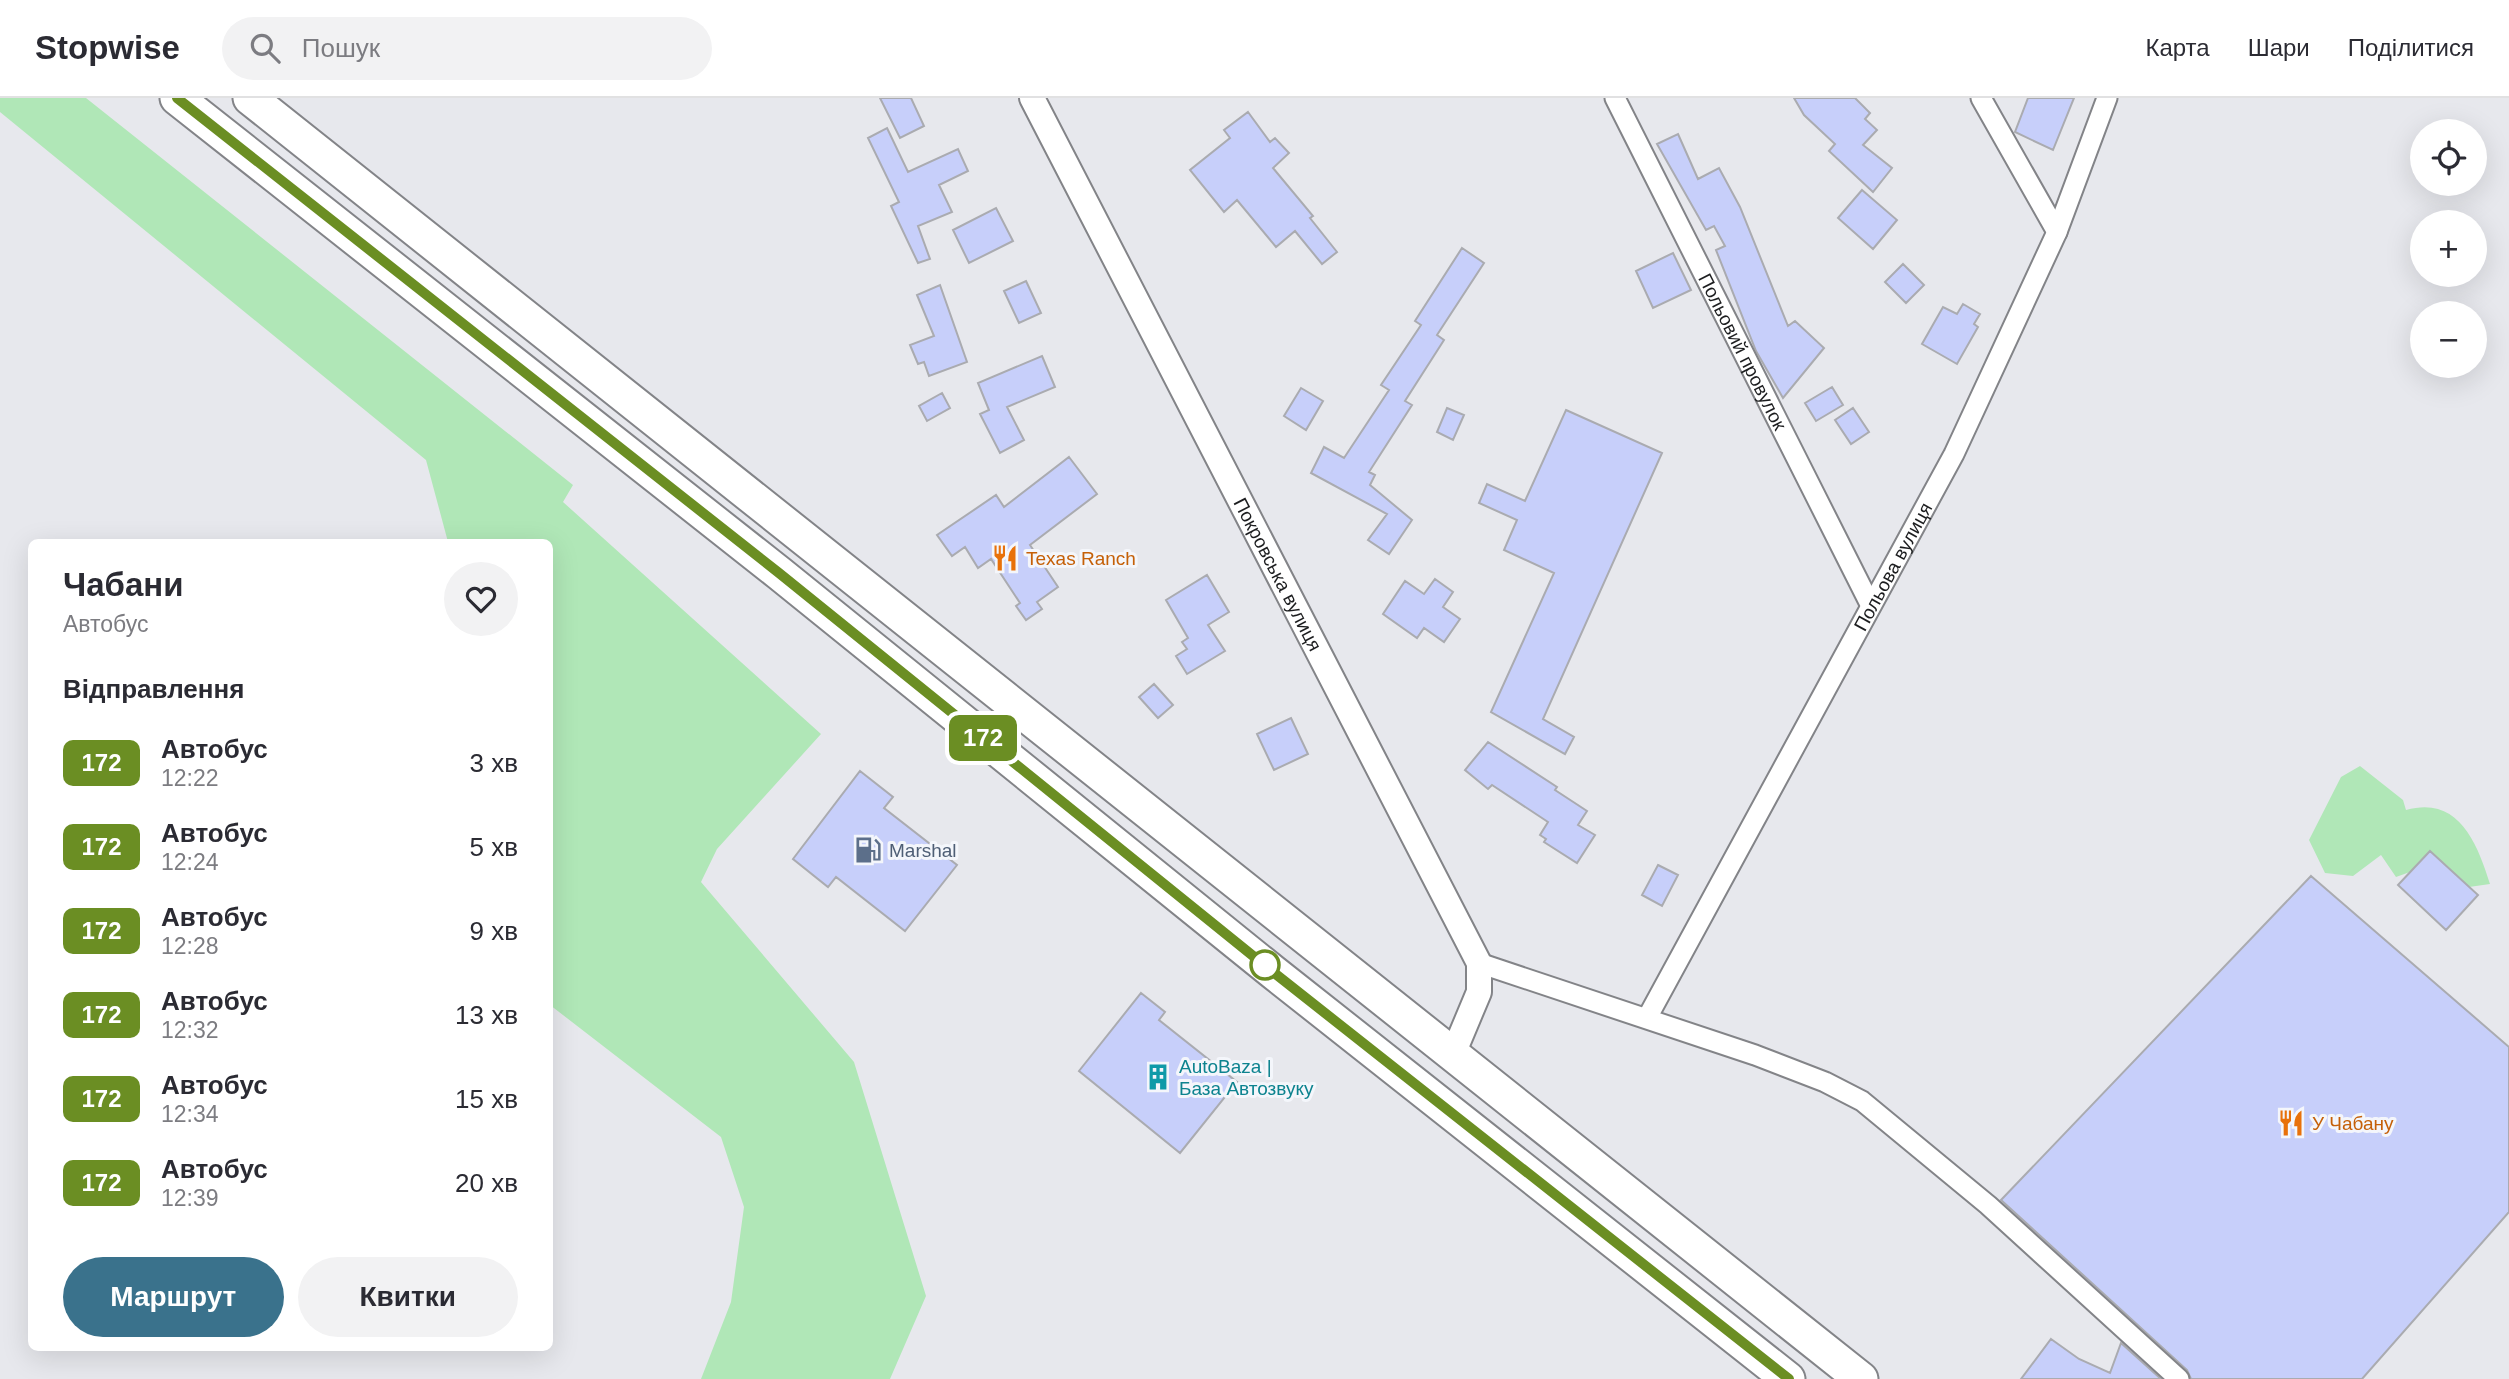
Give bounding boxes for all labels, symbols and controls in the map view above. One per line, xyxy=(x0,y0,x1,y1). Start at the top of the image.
search box xyxy=(222,17,712,80)
text: Stopwise xyxy=(35,29,180,66)
icon: search xyxy=(246,29,284,67)
text: Пошук xyxy=(302,33,380,63)
text: Карта xyxy=(2145,34,2210,61)
text: Шари xyxy=(2248,34,2310,61)
text: Поділитися xyxy=(2348,34,2474,61)
map controls xyxy=(2410,119,2487,378)
button: locate xyxy=(2410,119,2487,196)
button: + xyxy=(2410,210,2487,287)
street label: Польовий провулок xyxy=(1694,270,1791,434)
button: − xyxy=(2410,301,2487,378)
street label: Покровська вулиця xyxy=(1229,494,1326,654)
street label: Польова вулиця xyxy=(1850,499,1937,635)
restaurant icon: Texas Ranch xyxy=(990,543,1020,573)
place label: Texas Ranch xyxy=(1026,548,1136,569)
button: heart xyxy=(444,562,518,636)
text: Чабани xyxy=(63,566,184,603)
text: Автобус xyxy=(63,611,149,637)
text: Відправлення xyxy=(63,674,244,704)
line badge: 172 xyxy=(943,715,1023,761)
text: 172 xyxy=(963,724,1003,751)
text: Автобус xyxy=(161,734,268,764)
text: 3 хв xyxy=(470,748,518,778)
text: 172 xyxy=(81,749,122,776)
text: 12:22 xyxy=(161,765,219,791)
text: Автобус xyxy=(161,818,268,848)
text: 5 хв xyxy=(470,832,518,862)
text: 172 xyxy=(81,833,122,860)
fuel station icon: Marshal xyxy=(853,835,883,865)
place label: Marshal xyxy=(889,840,957,861)
text: 12:24 xyxy=(161,849,219,875)
text: Автобус xyxy=(161,902,268,932)
text: 9 хв xyxy=(470,916,518,946)
text: 172 xyxy=(81,917,122,944)
text: 12:28 xyxy=(161,933,219,959)
unlabelled marker xyxy=(1250,950,1280,980)
text: Автобус xyxy=(161,986,268,1016)
text: 13 хв xyxy=(455,1000,518,1030)
text: 172 xyxy=(81,1001,122,1028)
text: 12:32 xyxy=(161,1017,219,1043)
place label: AutoBaza | База Автозвуку xyxy=(1179,1056,1314,1099)
building icon: AutoBaza | База Автозвуку xyxy=(1143,1062,1173,1092)
text: Автобус xyxy=(161,1070,268,1100)
text: 15 хв xyxy=(455,1084,518,1114)
text: 172 xyxy=(81,1085,122,1112)
text: 12:34 xyxy=(161,1101,219,1127)
restaurant icon: У Чабану xyxy=(2276,1108,2306,1138)
place label: У Чабану xyxy=(2312,1113,2394,1134)
text: Автобус xyxy=(161,1154,268,1184)
text: 20 хв xyxy=(455,1168,518,1198)
text: 172 xyxy=(81,1169,122,1196)
text: 12:39 xyxy=(161,1185,219,1211)
button: Маршрут xyxy=(63,1257,284,1337)
button: Квитки xyxy=(298,1257,518,1337)

